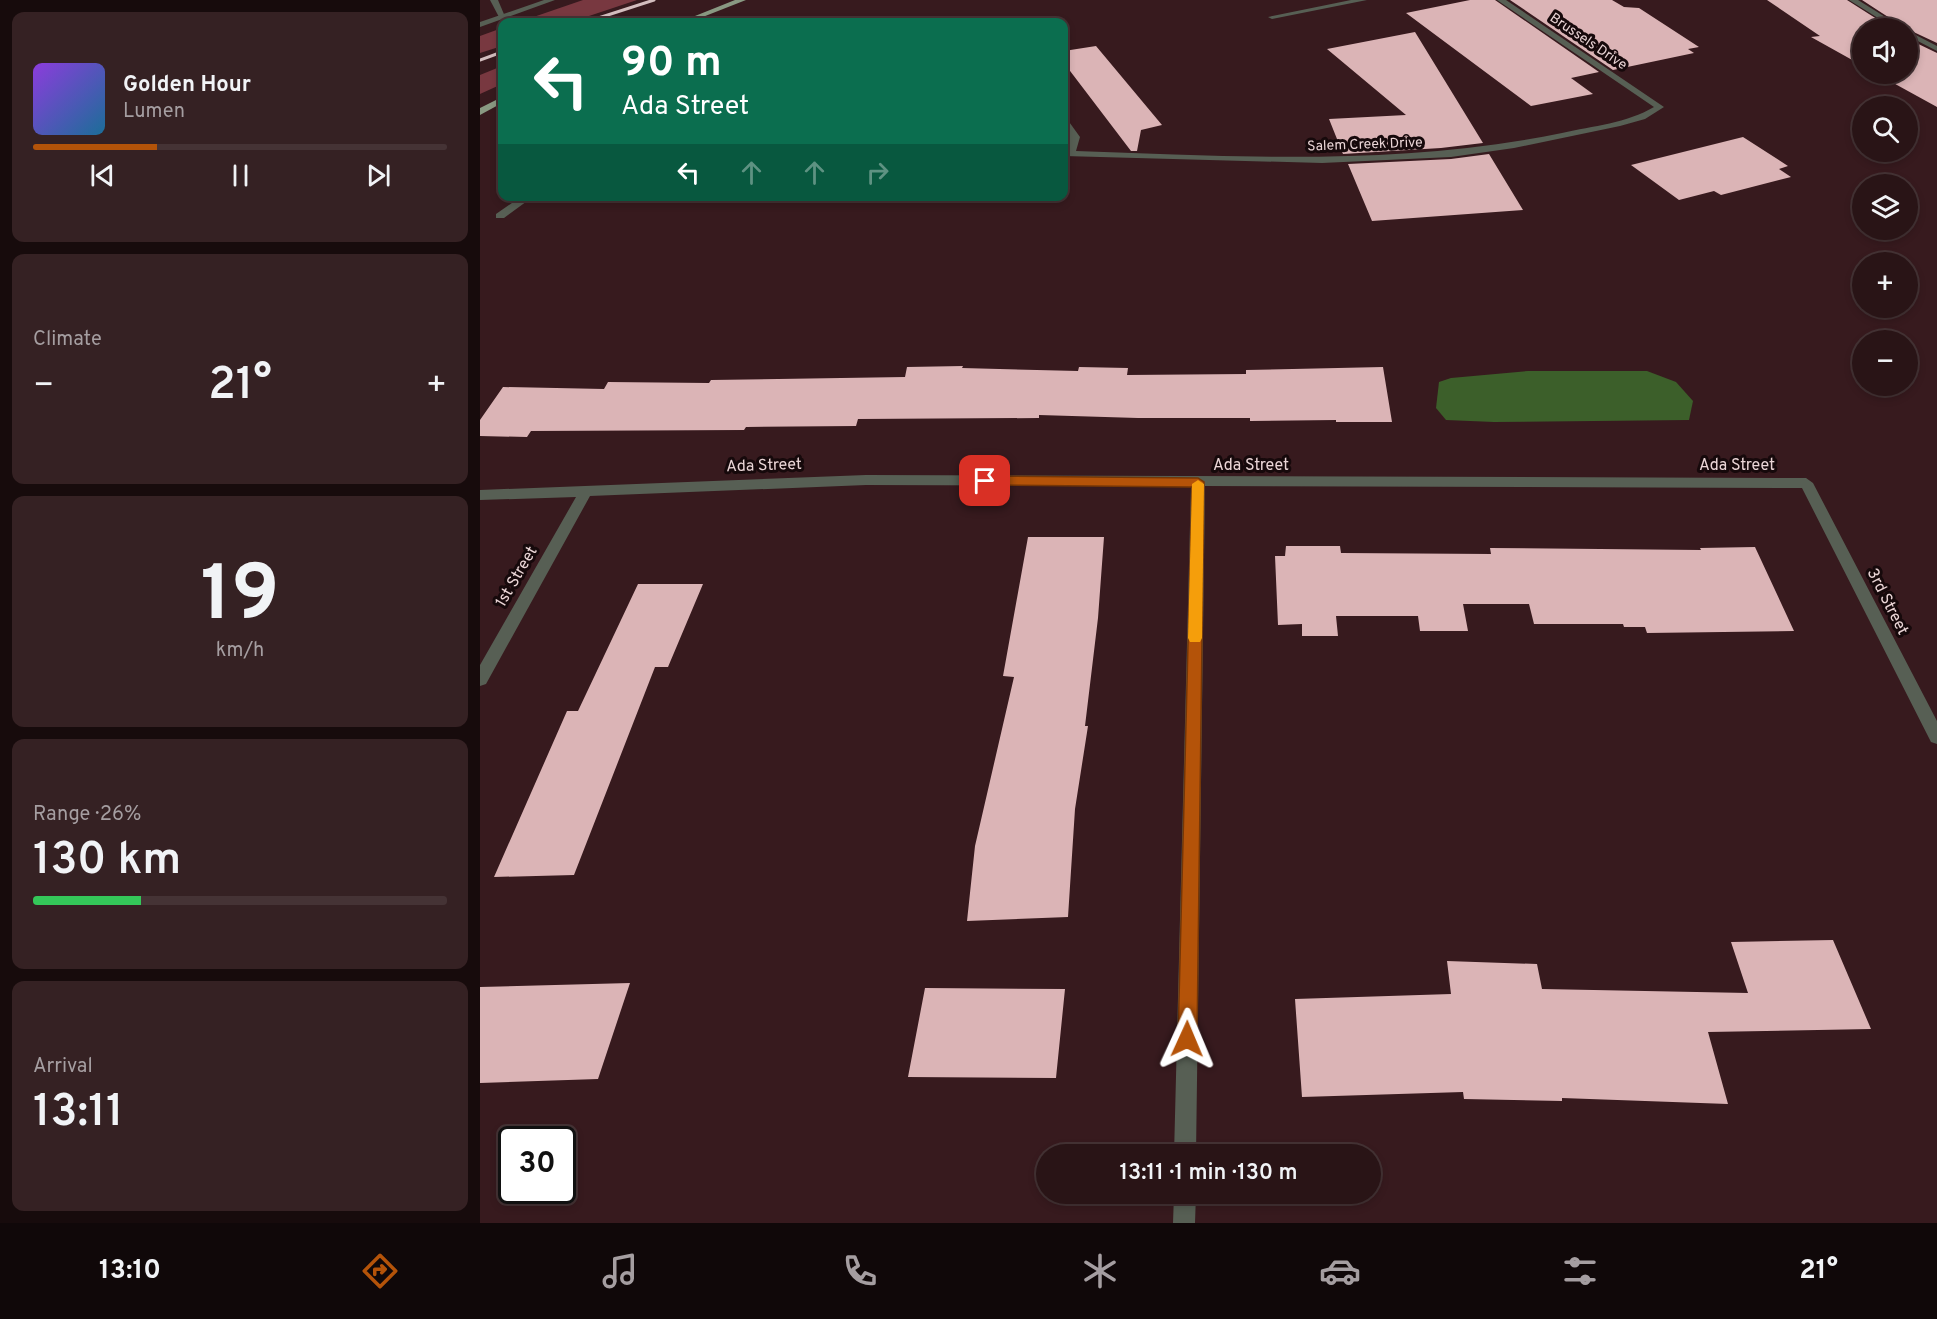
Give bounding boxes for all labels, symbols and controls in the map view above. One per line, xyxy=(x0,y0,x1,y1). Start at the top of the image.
street label: Brussels Drive xyxy=(1546,10,1630,74)
map controls xyxy=(1852,18,1918,396)
button: sound xyxy=(1852,18,1918,84)
text: 90 m xyxy=(621,38,722,91)
icon: left xyxy=(522,42,600,120)
text: Golden Hour xyxy=(123,72,251,99)
text: Ada Street xyxy=(621,90,749,124)
button: search xyxy=(1852,96,1918,162)
text: Lumen xyxy=(123,99,185,125)
street label: Salem Creek Drive xyxy=(1307,134,1423,156)
icon: left xyxy=(672,156,705,189)
icon: ahead xyxy=(735,156,768,189)
icon: ahead xyxy=(798,156,831,189)
icon: right xyxy=(861,156,894,189)
icon: previous xyxy=(86,159,119,192)
icon: pause xyxy=(224,159,257,192)
icon: next xyxy=(362,159,395,192)
button: layers xyxy=(1852,174,1918,240)
button: + xyxy=(1852,252,1918,318)
text: Climate xyxy=(33,327,102,353)
button: − xyxy=(1852,330,1918,396)
text: 21° xyxy=(208,358,272,415)
text: − xyxy=(33,366,54,408)
text: + xyxy=(426,366,447,408)
street label: Ada Street xyxy=(726,455,802,477)
pin xyxy=(959,455,1010,506)
street label: Ada Street xyxy=(1213,456,1289,476)
street label: Ada Street xyxy=(1699,456,1775,476)
icon: arrive xyxy=(968,464,1001,497)
street label: 1st Street xyxy=(492,543,542,611)
text: 19 xyxy=(200,549,280,648)
street label: 3rd Street xyxy=(1862,565,1912,639)
text: km/h xyxy=(216,638,264,664)
text: Range · 26% xyxy=(33,802,141,828)
text: 130 km xyxy=(33,833,181,890)
position arrow xyxy=(1155,1007,1219,1071)
text: Arrival xyxy=(33,1054,93,1080)
text: 13:11 xyxy=(33,1085,123,1142)
speed limit sign: 30 xyxy=(498,1126,576,1204)
text: 13:11 · 1 min · 130 m xyxy=(1120,1160,1297,1187)
icon: directions xyxy=(359,1250,401,1292)
icon: music xyxy=(599,1250,641,1292)
icon: phone xyxy=(839,1250,881,1292)
icon: climate xyxy=(1079,1250,1121,1292)
icon: car xyxy=(1319,1250,1361,1292)
icon: filters xyxy=(1559,1250,1601,1292)
text: 13:10 xyxy=(99,1254,161,1288)
text: 21° xyxy=(1799,1254,1838,1288)

